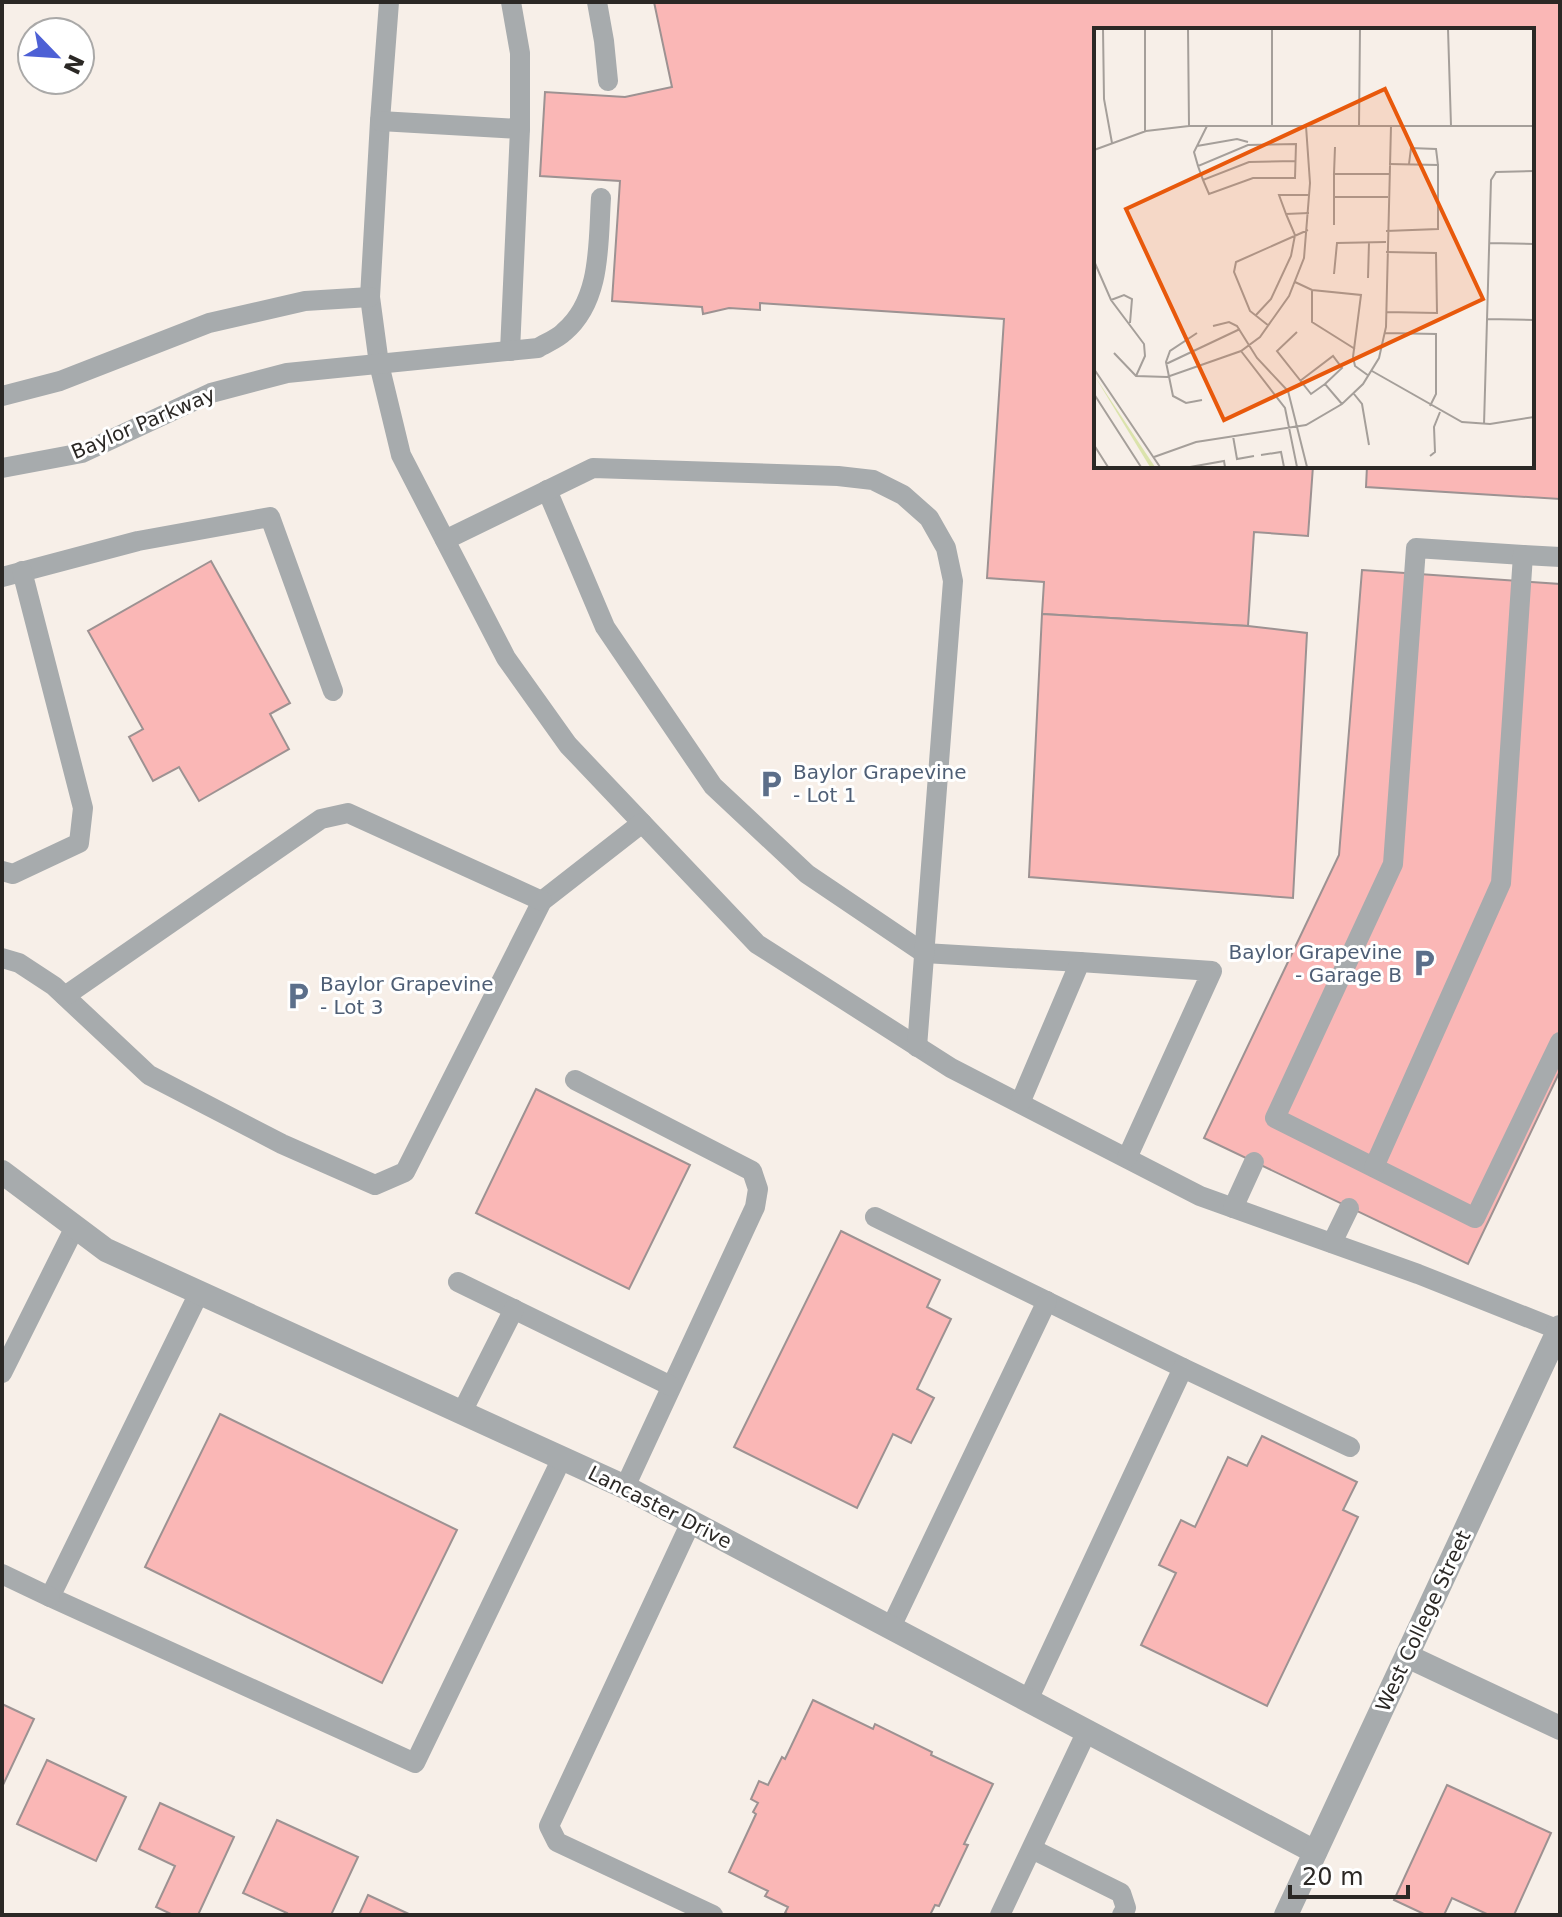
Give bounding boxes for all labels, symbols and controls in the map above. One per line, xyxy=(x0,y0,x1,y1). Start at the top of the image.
north arrow xyxy=(16,16,96,96)
inset map xyxy=(1094,28,1534,468)
text: N xyxy=(58,51,89,78)
street label: Baylor Parkway xyxy=(67,382,219,464)
place label: Baylor Grapevine - Lot 1 xyxy=(793,760,967,807)
parking icon: Baylor Grapevine - Lot 1 xyxy=(756,769,786,799)
place label: Baylor Grapevine - Garage B xyxy=(1228,940,1402,987)
parking icon: Baylor Grapevine - Garage B xyxy=(1409,948,1439,978)
place label: Baylor Grapevine - Lot 3 xyxy=(320,972,494,1019)
parking icon: Baylor Grapevine - Lot 3 xyxy=(283,981,313,1011)
street label: Lancaster Drive xyxy=(584,1460,736,1554)
street label: West College Street xyxy=(1370,1526,1476,1715)
scale bar xyxy=(1290,1849,1408,1899)
text: 20 m xyxy=(1302,1863,1364,1891)

